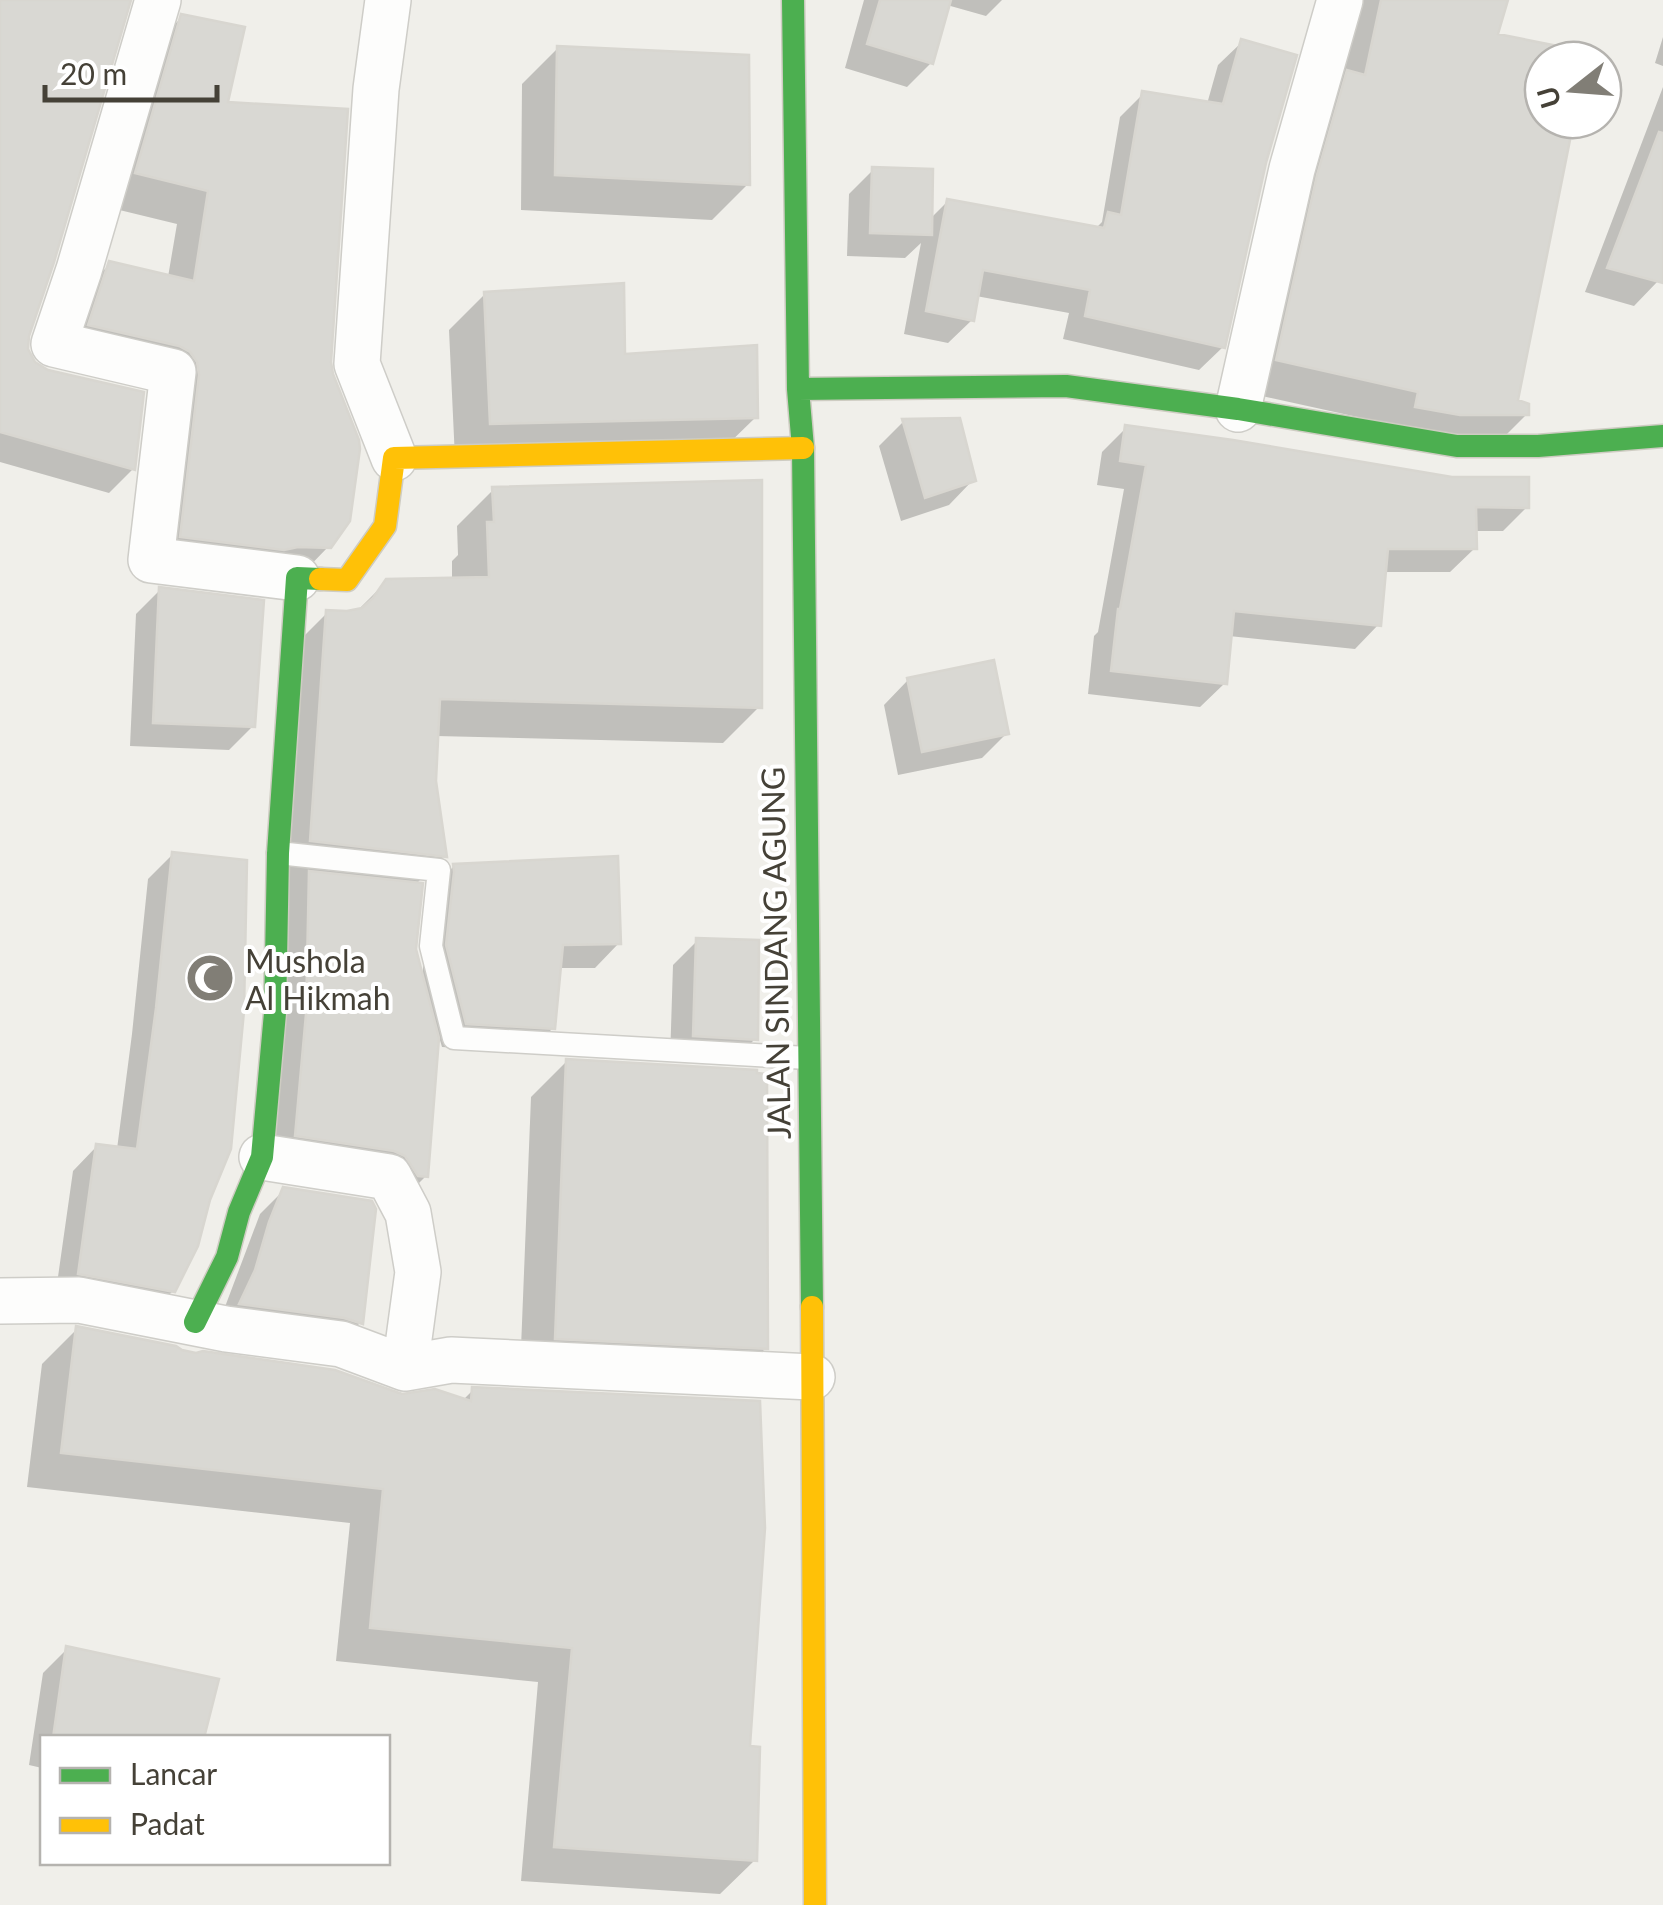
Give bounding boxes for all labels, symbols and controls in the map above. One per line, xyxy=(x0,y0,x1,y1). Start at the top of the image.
scale bar xyxy=(45,40,218,102)
north arrow xyxy=(1523,40,1623,140)
text: 20 m xyxy=(60,55,127,91)
text: U xyxy=(1529,83,1567,113)
street label: JALAN SINDANG AGUNG xyxy=(752,766,798,1140)
place label: Mushola Al Hikmah xyxy=(245,941,391,1017)
mosque icon: Mushola Al Hikmah xyxy=(184,952,236,1004)
legend xyxy=(40,1735,390,1865)
text: Lancar xyxy=(130,1755,217,1791)
text: Padat xyxy=(130,1805,205,1841)

